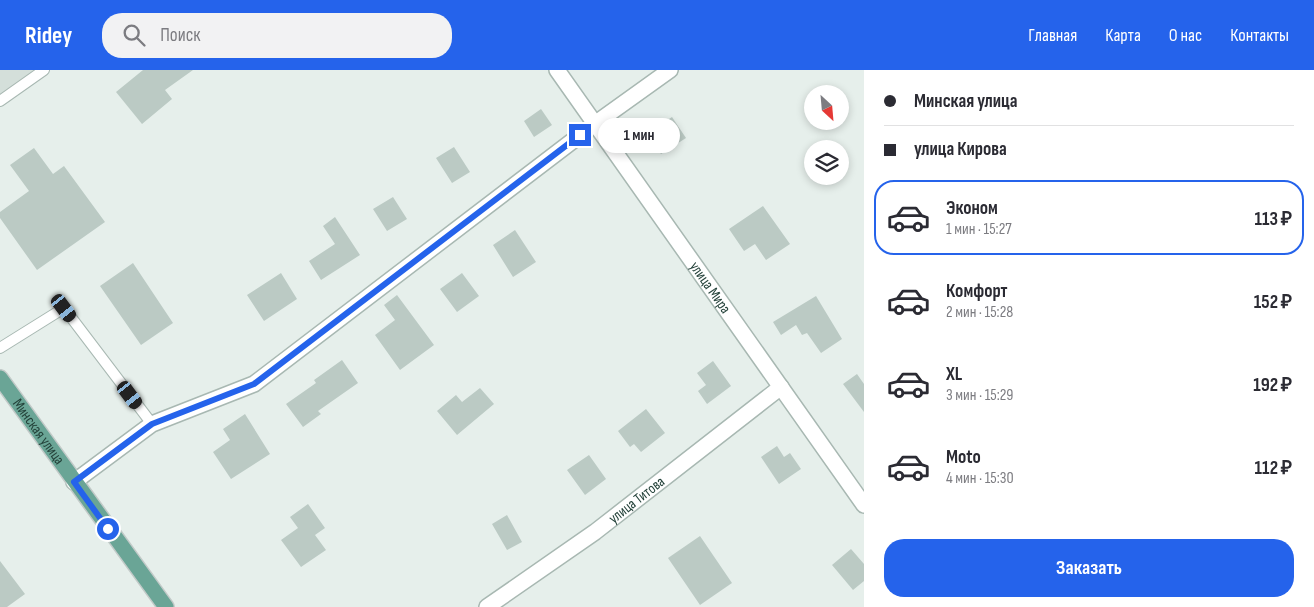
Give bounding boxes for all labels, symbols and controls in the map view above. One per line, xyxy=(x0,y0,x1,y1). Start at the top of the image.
search box xyxy=(102,13,452,58)
text: Ridey xyxy=(25,21,72,50)
icon: search xyxy=(120,21,148,49)
text: Поиск xyxy=(160,24,200,47)
text: Главная xyxy=(1028,25,1077,46)
text: Карта xyxy=(1105,25,1141,46)
text: О нас xyxy=(1169,25,1202,46)
text: Контакты xyxy=(1230,25,1289,46)
north arrow xyxy=(804,85,849,130)
map controls xyxy=(804,85,849,185)
text: Минская улица xyxy=(914,90,1018,113)
callout: 1 мин xyxy=(598,118,680,152)
route end xyxy=(569,124,591,146)
text: 1 мин xyxy=(623,126,655,145)
text: улица Кирова xyxy=(914,138,1007,161)
button: layers xyxy=(804,140,849,185)
icon: car xyxy=(886,195,931,240)
text: Эконом xyxy=(946,197,998,220)
text: 113 ₽ xyxy=(1255,208,1292,231)
text: 1 мин · 15:27 xyxy=(946,220,1012,239)
street label: улица Мира xyxy=(685,258,735,318)
icon: car xyxy=(886,278,931,323)
text: Комфорт xyxy=(946,280,1008,303)
text: 152 ₽ xyxy=(1254,291,1292,314)
car xyxy=(48,292,79,324)
text: 2 мин · 15:28 xyxy=(946,303,1013,322)
icon: car xyxy=(886,361,931,406)
text: XL xyxy=(946,363,962,386)
text: 192 ₽ xyxy=(1253,374,1292,397)
car xyxy=(114,379,145,411)
text: 3 мин · 15:29 xyxy=(946,386,1013,405)
street label: Минская улица xyxy=(8,395,69,469)
icon: car xyxy=(886,444,931,489)
text: Moto xyxy=(946,446,981,469)
text: 112 ₽ xyxy=(1255,457,1292,480)
text: 4 мин · 15:30 xyxy=(946,469,1014,488)
street label: улица Титова xyxy=(605,472,669,528)
route start xyxy=(97,518,119,540)
button: Заказать xyxy=(884,539,1294,597)

